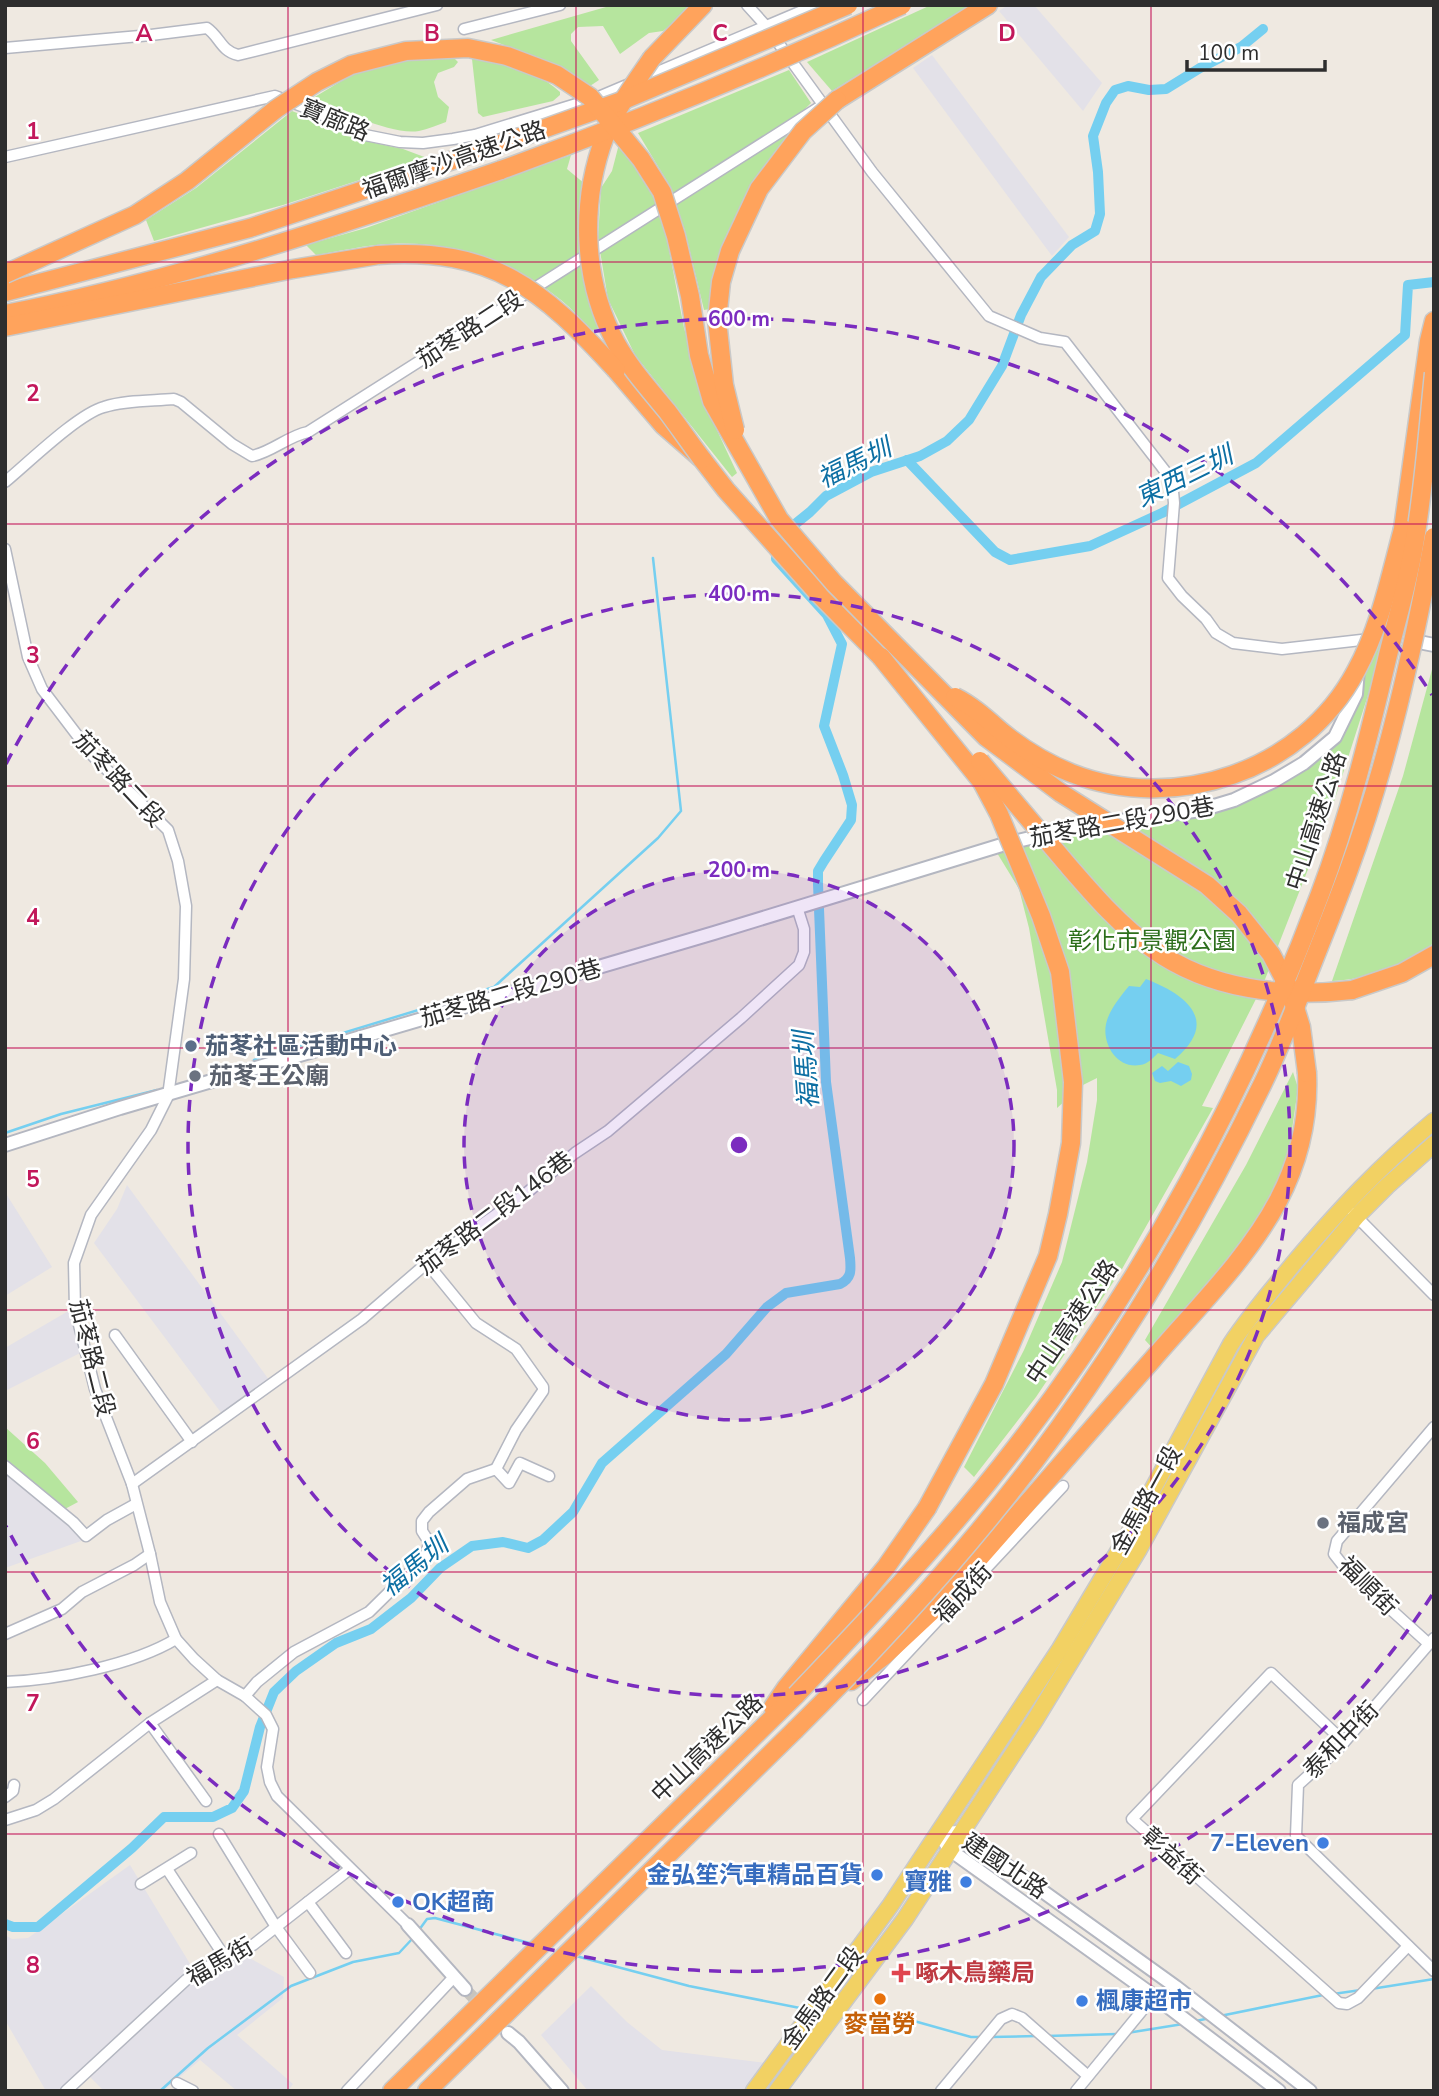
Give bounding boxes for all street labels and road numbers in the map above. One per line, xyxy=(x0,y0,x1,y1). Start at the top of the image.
street label: 寶廍路 xyxy=(296,92,374,148)
street label: 福爾摩沙高速公路 xyxy=(358,114,550,206)
street label: 茄苳路二段 xyxy=(411,283,529,375)
street label: 茄苳路二段 xyxy=(66,724,172,834)
street label: 中山高速公路 xyxy=(1279,748,1353,894)
street label: 茄苳路二段290巷 xyxy=(1027,790,1217,854)
street label: 茄苳路二段290巷 xyxy=(417,952,605,1034)
street label: 茄苳路二段146巷 xyxy=(411,1144,579,1282)
street label: 中山高速公路 xyxy=(1018,1253,1126,1391)
street label: 茄苳路二段 xyxy=(62,1296,122,1420)
street label: 金馬路一段 xyxy=(1103,1440,1189,1560)
street label: 福順街 xyxy=(1331,1549,1405,1623)
street label: 福成街 xyxy=(927,1556,999,1630)
street label: 中山高速公路 xyxy=(644,1686,770,1810)
street label: 泰和中街 xyxy=(1296,1694,1386,1786)
street label: 彰益街 xyxy=(1135,1820,1209,1892)
street label: 建國北路 xyxy=(956,1826,1054,1906)
street label: 福馬街 xyxy=(181,1930,259,1994)
street label: 金馬路二段 xyxy=(774,1940,870,2056)

